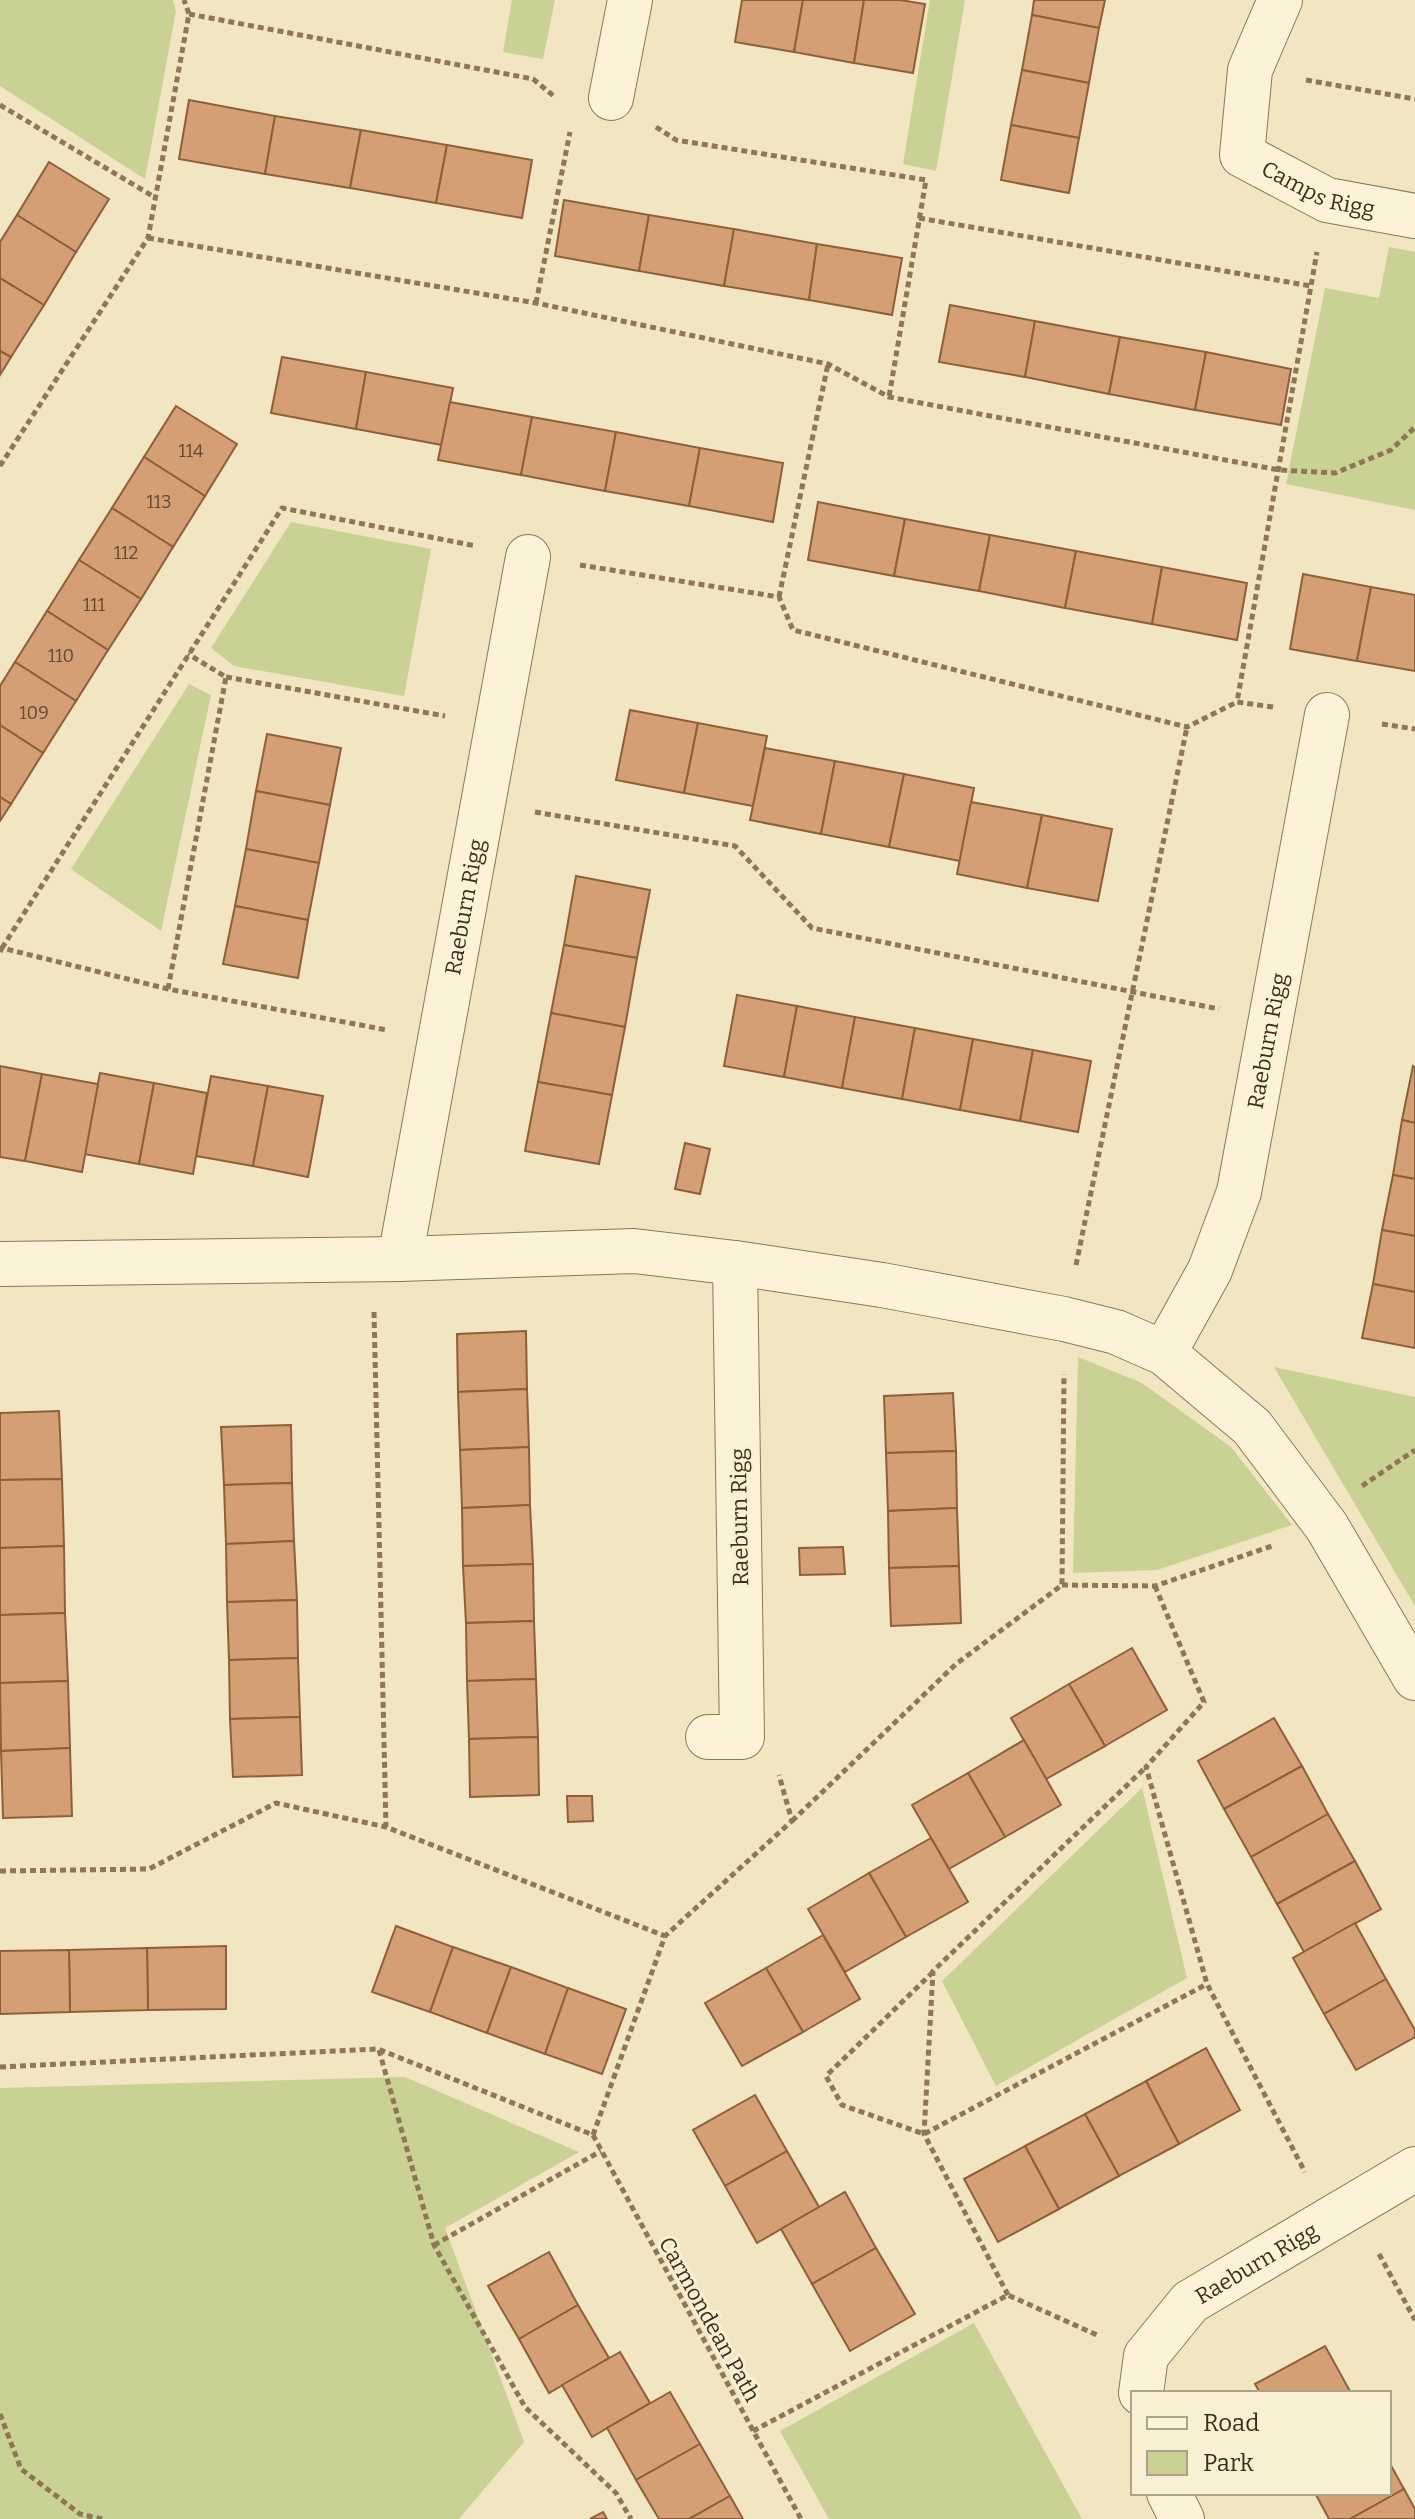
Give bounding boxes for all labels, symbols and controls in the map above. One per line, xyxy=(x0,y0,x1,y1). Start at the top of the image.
street label: Camps Rigg xyxy=(1257,155,1377,222)
house number: 114 xyxy=(178,440,204,462)
house number: 113 xyxy=(147,491,171,513)
house number: 112 xyxy=(114,542,138,564)
house number: 111 xyxy=(83,594,106,616)
house number: 110 xyxy=(48,645,74,667)
house number: 109 xyxy=(19,702,49,724)
street label: Raeburn Rigg xyxy=(439,837,490,977)
street label: Raeburn Rigg xyxy=(1242,971,1293,1111)
street label: Raeburn Rigg xyxy=(725,1448,754,1586)
street label: Raeburn Rigg xyxy=(1190,2217,1323,2310)
street label: Carmondean Path xyxy=(653,2232,766,2407)
legend xyxy=(1131,2391,1391,2495)
text: Road xyxy=(1203,2409,1259,2437)
text: Park xyxy=(1203,2449,1254,2477)

